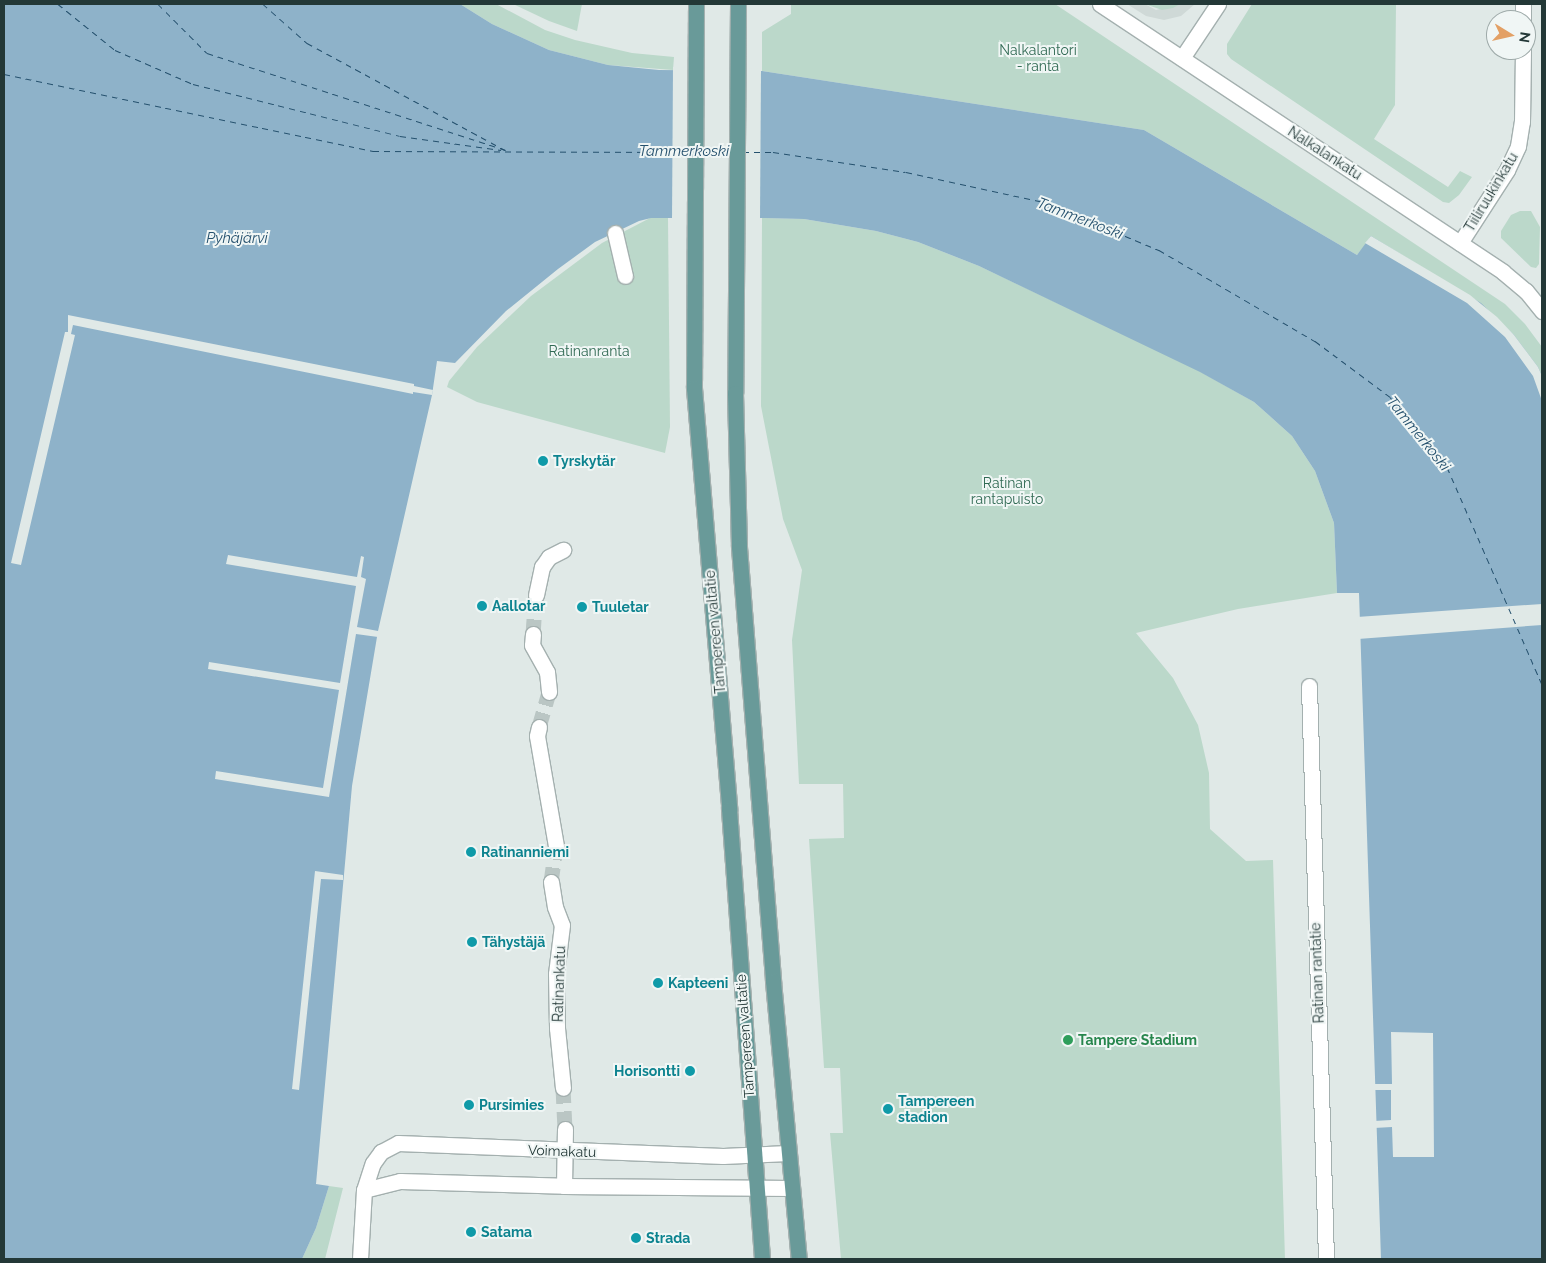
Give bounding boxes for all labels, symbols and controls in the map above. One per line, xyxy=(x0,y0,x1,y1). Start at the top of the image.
north arrow xyxy=(1486,10,1536,60)
text: N xyxy=(1516,31,1534,44)
park label: Nalkalantori - ranta xyxy=(999,42,1077,74)
street label: Nalkalankatu xyxy=(1285,123,1365,183)
water label: Tammerkoski xyxy=(639,143,729,161)
street label: Tiiliruukinkatu xyxy=(1461,149,1521,235)
water label: Tammerkoski xyxy=(1035,194,1125,244)
water label: Pyhäjärvi xyxy=(206,230,268,248)
park label: Ratinanranta xyxy=(548,343,630,359)
water label: Tammerkoski xyxy=(1383,393,1453,475)
place label: Tyrskytär xyxy=(553,453,615,469)
marker: Tyrskytär xyxy=(537,455,549,467)
park label: Ratinan rantapuisto xyxy=(971,475,1043,508)
street label: Tampereen valtatie xyxy=(701,569,729,695)
place label: Aallotar xyxy=(492,598,545,614)
place label: Tuuletar xyxy=(592,599,649,615)
marker: Aallotar xyxy=(476,600,488,612)
marker: Tuuletar xyxy=(576,601,588,613)
place label: Ratinanniemi xyxy=(481,844,569,860)
marker: Ratinanniemi xyxy=(465,846,477,858)
street label: Ratinan rantatie xyxy=(1307,922,1327,1024)
place label: Tähystäjä xyxy=(482,934,545,950)
marker: Tähystäjä xyxy=(466,936,478,948)
street label: Ratinankatu xyxy=(549,946,569,1022)
street label: Tampereen valtatie xyxy=(732,973,758,1099)
place label: Kapteeni xyxy=(668,975,728,991)
marker: Kapteeni xyxy=(652,977,664,989)
place label: Tampere Stadium xyxy=(1078,1032,1197,1048)
marker: Tampere Stadium xyxy=(1062,1034,1074,1046)
place label: Horisontti xyxy=(614,1063,680,1079)
marker: Horisontti xyxy=(684,1065,696,1077)
place label: Tampereen stadion xyxy=(898,1093,974,1126)
place label: Pursimies xyxy=(479,1097,544,1113)
marker: Pursimies xyxy=(463,1099,475,1111)
marker: Tampereen stadion xyxy=(882,1103,894,1115)
street label: Voimakatu xyxy=(528,1141,596,1161)
place label: Satama xyxy=(481,1224,532,1240)
marker: Satama xyxy=(465,1226,477,1238)
place label: Strada xyxy=(646,1230,690,1246)
marker: Strada xyxy=(630,1232,642,1244)

